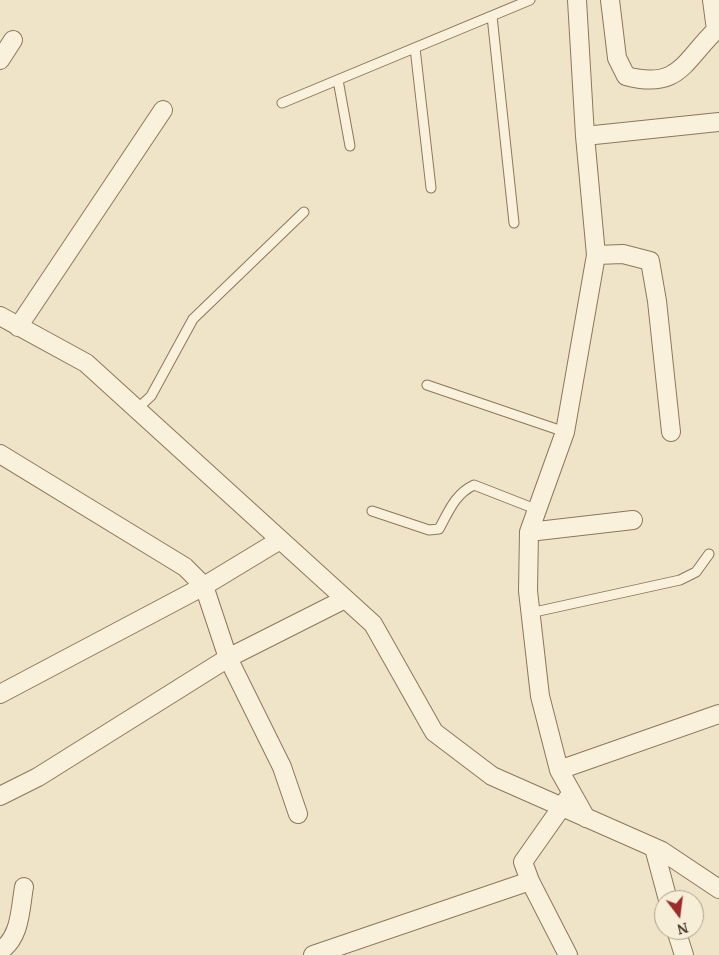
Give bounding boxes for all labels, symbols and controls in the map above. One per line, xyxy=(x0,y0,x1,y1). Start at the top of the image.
north arrow xyxy=(654,890,704,940)
text: N xyxy=(675,918,690,940)

